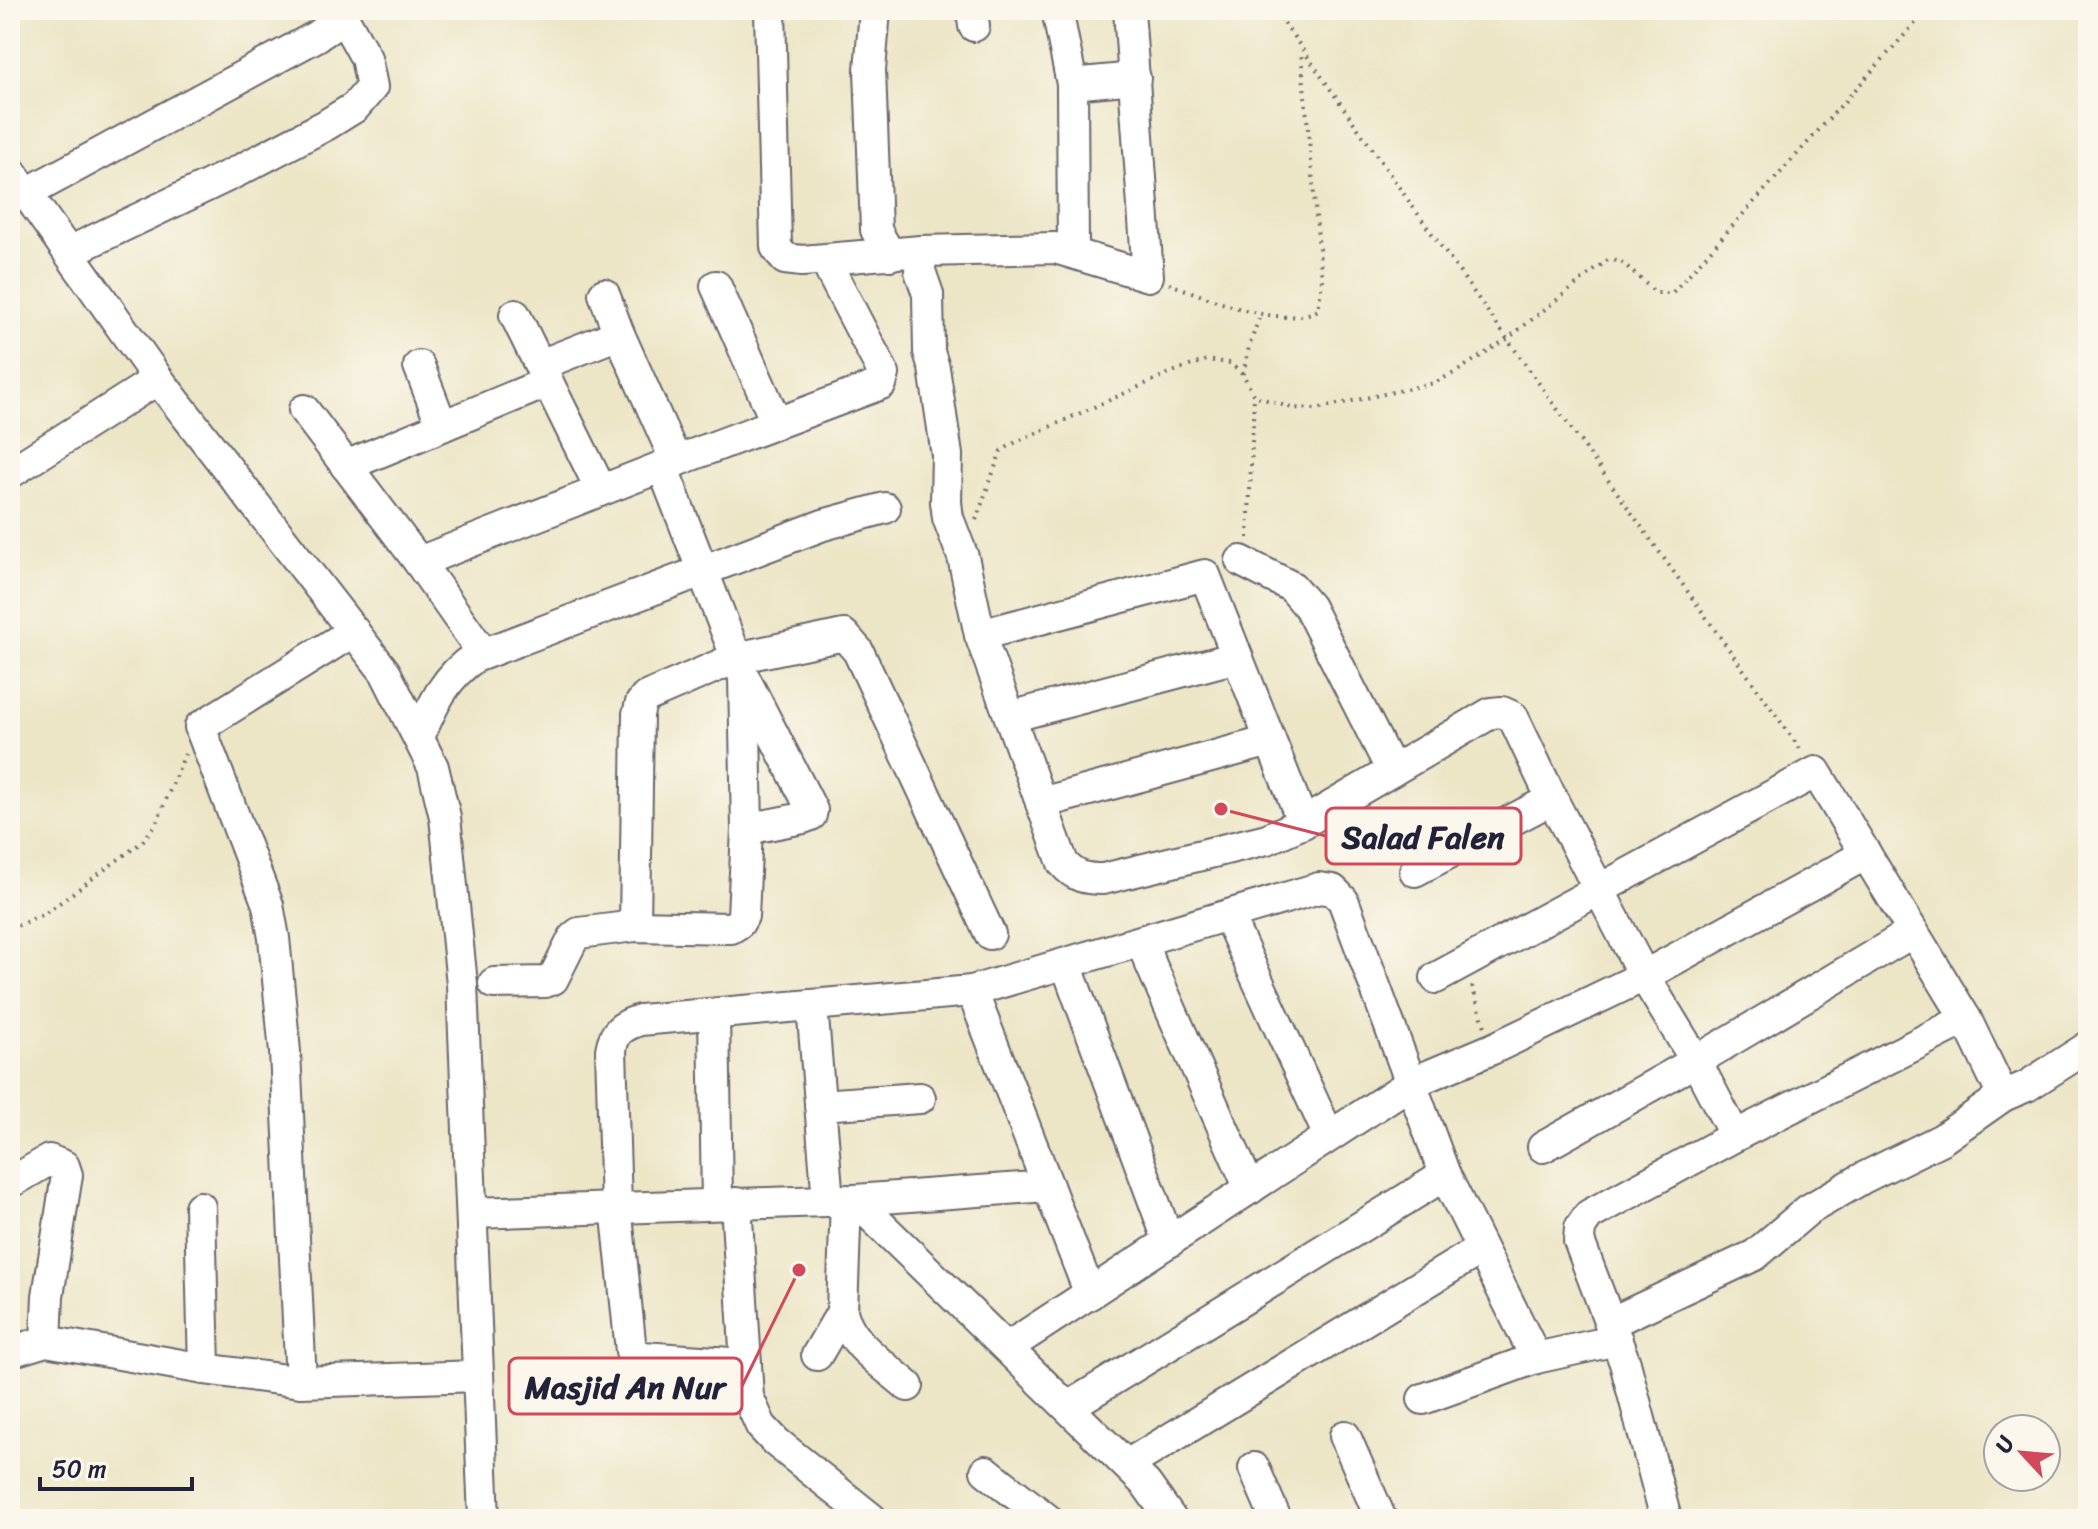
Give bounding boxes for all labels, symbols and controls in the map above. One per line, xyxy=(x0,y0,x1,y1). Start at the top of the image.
callout: Salad Falen xyxy=(1326,808,1521,864)
text: Salad Falen xyxy=(1341,809,1505,866)
callout: Masjid An Nur xyxy=(509,1358,742,1414)
text: Masjid An Nur xyxy=(524,1359,728,1416)
north arrow xyxy=(1982,1413,2062,1493)
text: U xyxy=(1984,1428,2026,1460)
scale bar xyxy=(40,1441,192,1491)
text: 50 m xyxy=(52,1448,107,1490)

